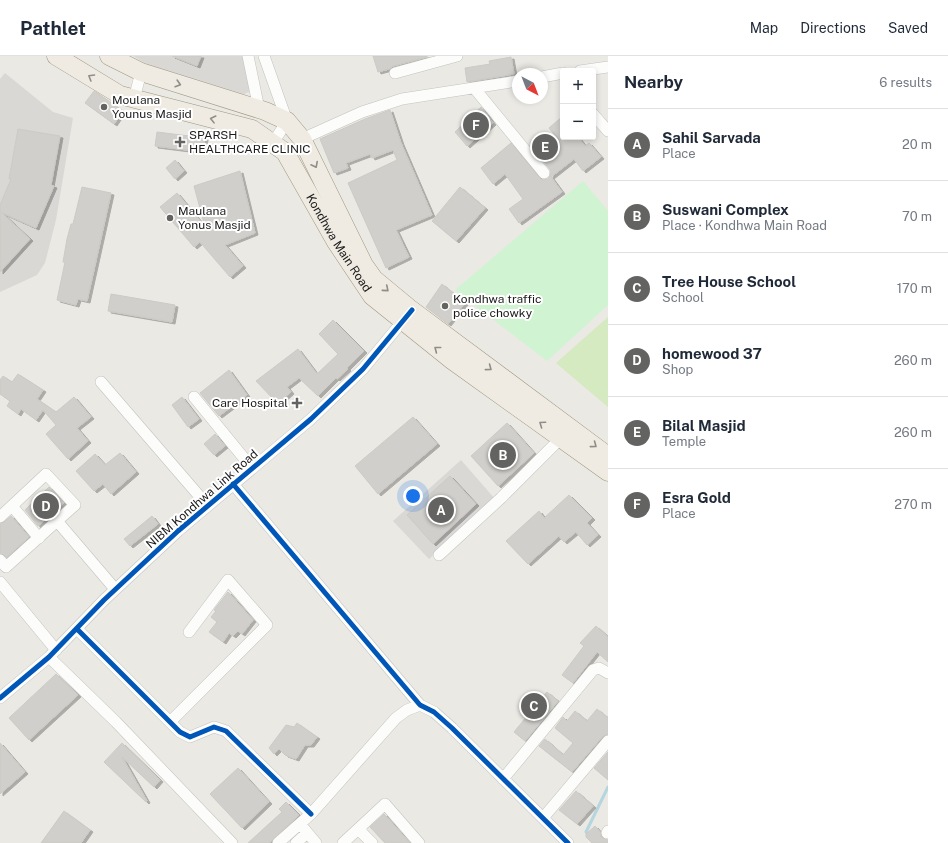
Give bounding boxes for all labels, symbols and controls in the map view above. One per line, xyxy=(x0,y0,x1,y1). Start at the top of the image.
text: Pathlet xyxy=(20,17,86,39)
text: Map xyxy=(750,20,778,36)
text: Directions xyxy=(800,20,866,36)
text: Saved xyxy=(888,20,928,36)
north arrow xyxy=(512,68,548,104)
map controls xyxy=(560,68,596,140)
button: + xyxy=(560,68,596,104)
text: Nearby xyxy=(624,72,683,92)
one-way arrow xyxy=(88,75,95,82)
text: 6 results xyxy=(879,75,932,90)
one-way arrow xyxy=(175,79,182,88)
place label: Moulana Younus Masjid xyxy=(112,93,192,121)
marker: Moulana Younus Masjid xyxy=(99,102,109,112)
button: − xyxy=(560,104,596,140)
pin: F xyxy=(463,110,489,140)
one-way arrow xyxy=(210,115,217,124)
place label: SPARSH HEALTHCARE CLINIC xyxy=(189,128,311,156)
text: Sahil Sarvada xyxy=(662,129,761,146)
pin: E xyxy=(532,132,558,162)
marker: SPARSH HEALTHCARE CLINIC xyxy=(174,136,186,148)
text: A xyxy=(632,137,642,152)
text: 20 m xyxy=(902,137,932,152)
text: Place xyxy=(662,146,696,161)
one-way arrow xyxy=(310,161,318,168)
street label: Kondhwa Main Road xyxy=(303,191,374,295)
text: Suswani Complex xyxy=(662,201,789,218)
place label: Maulana Yonus Masjid xyxy=(178,204,251,232)
text: B xyxy=(633,209,641,224)
text: 70 m xyxy=(902,209,932,224)
marker: Maulana Yonus Masjid xyxy=(165,213,175,223)
text: Place · Kondhwa Main Road xyxy=(662,218,827,233)
text: Tree House School xyxy=(662,273,796,290)
text: C xyxy=(632,281,642,296)
text: 170 m xyxy=(897,281,932,296)
one-way arrow xyxy=(381,284,388,291)
text: School xyxy=(662,290,704,305)
place label: Kondhwa traffic police chowky xyxy=(453,292,541,320)
marker: Kondhwa traffic police chowky xyxy=(440,301,450,311)
text: homewood 37 xyxy=(662,345,762,362)
one-way arrow xyxy=(434,346,441,353)
text: D xyxy=(632,353,642,368)
text: 260 m xyxy=(894,353,932,368)
text: Shop xyxy=(662,362,693,377)
one-way arrow xyxy=(485,363,492,370)
place label: Care Hospital xyxy=(212,396,288,410)
marker: Care Hospital xyxy=(291,397,303,409)
text: Bilal Masjid xyxy=(662,417,746,434)
one-way arrow xyxy=(539,421,546,429)
text: E xyxy=(633,425,641,440)
text: 260 m xyxy=(894,425,932,440)
text: Temple xyxy=(662,434,706,449)
pin: B xyxy=(490,440,516,470)
one-way arrow xyxy=(589,440,596,447)
street label: NIBM Kondhwa Link Road xyxy=(143,447,261,551)
your location xyxy=(403,486,423,506)
text: Esra Gold xyxy=(662,489,731,506)
pin: D xyxy=(33,491,59,521)
pin: A xyxy=(428,495,454,525)
text: F xyxy=(633,497,641,512)
text: 270 m xyxy=(894,497,932,512)
text: Place xyxy=(662,506,696,521)
pin: C xyxy=(521,691,547,721)

